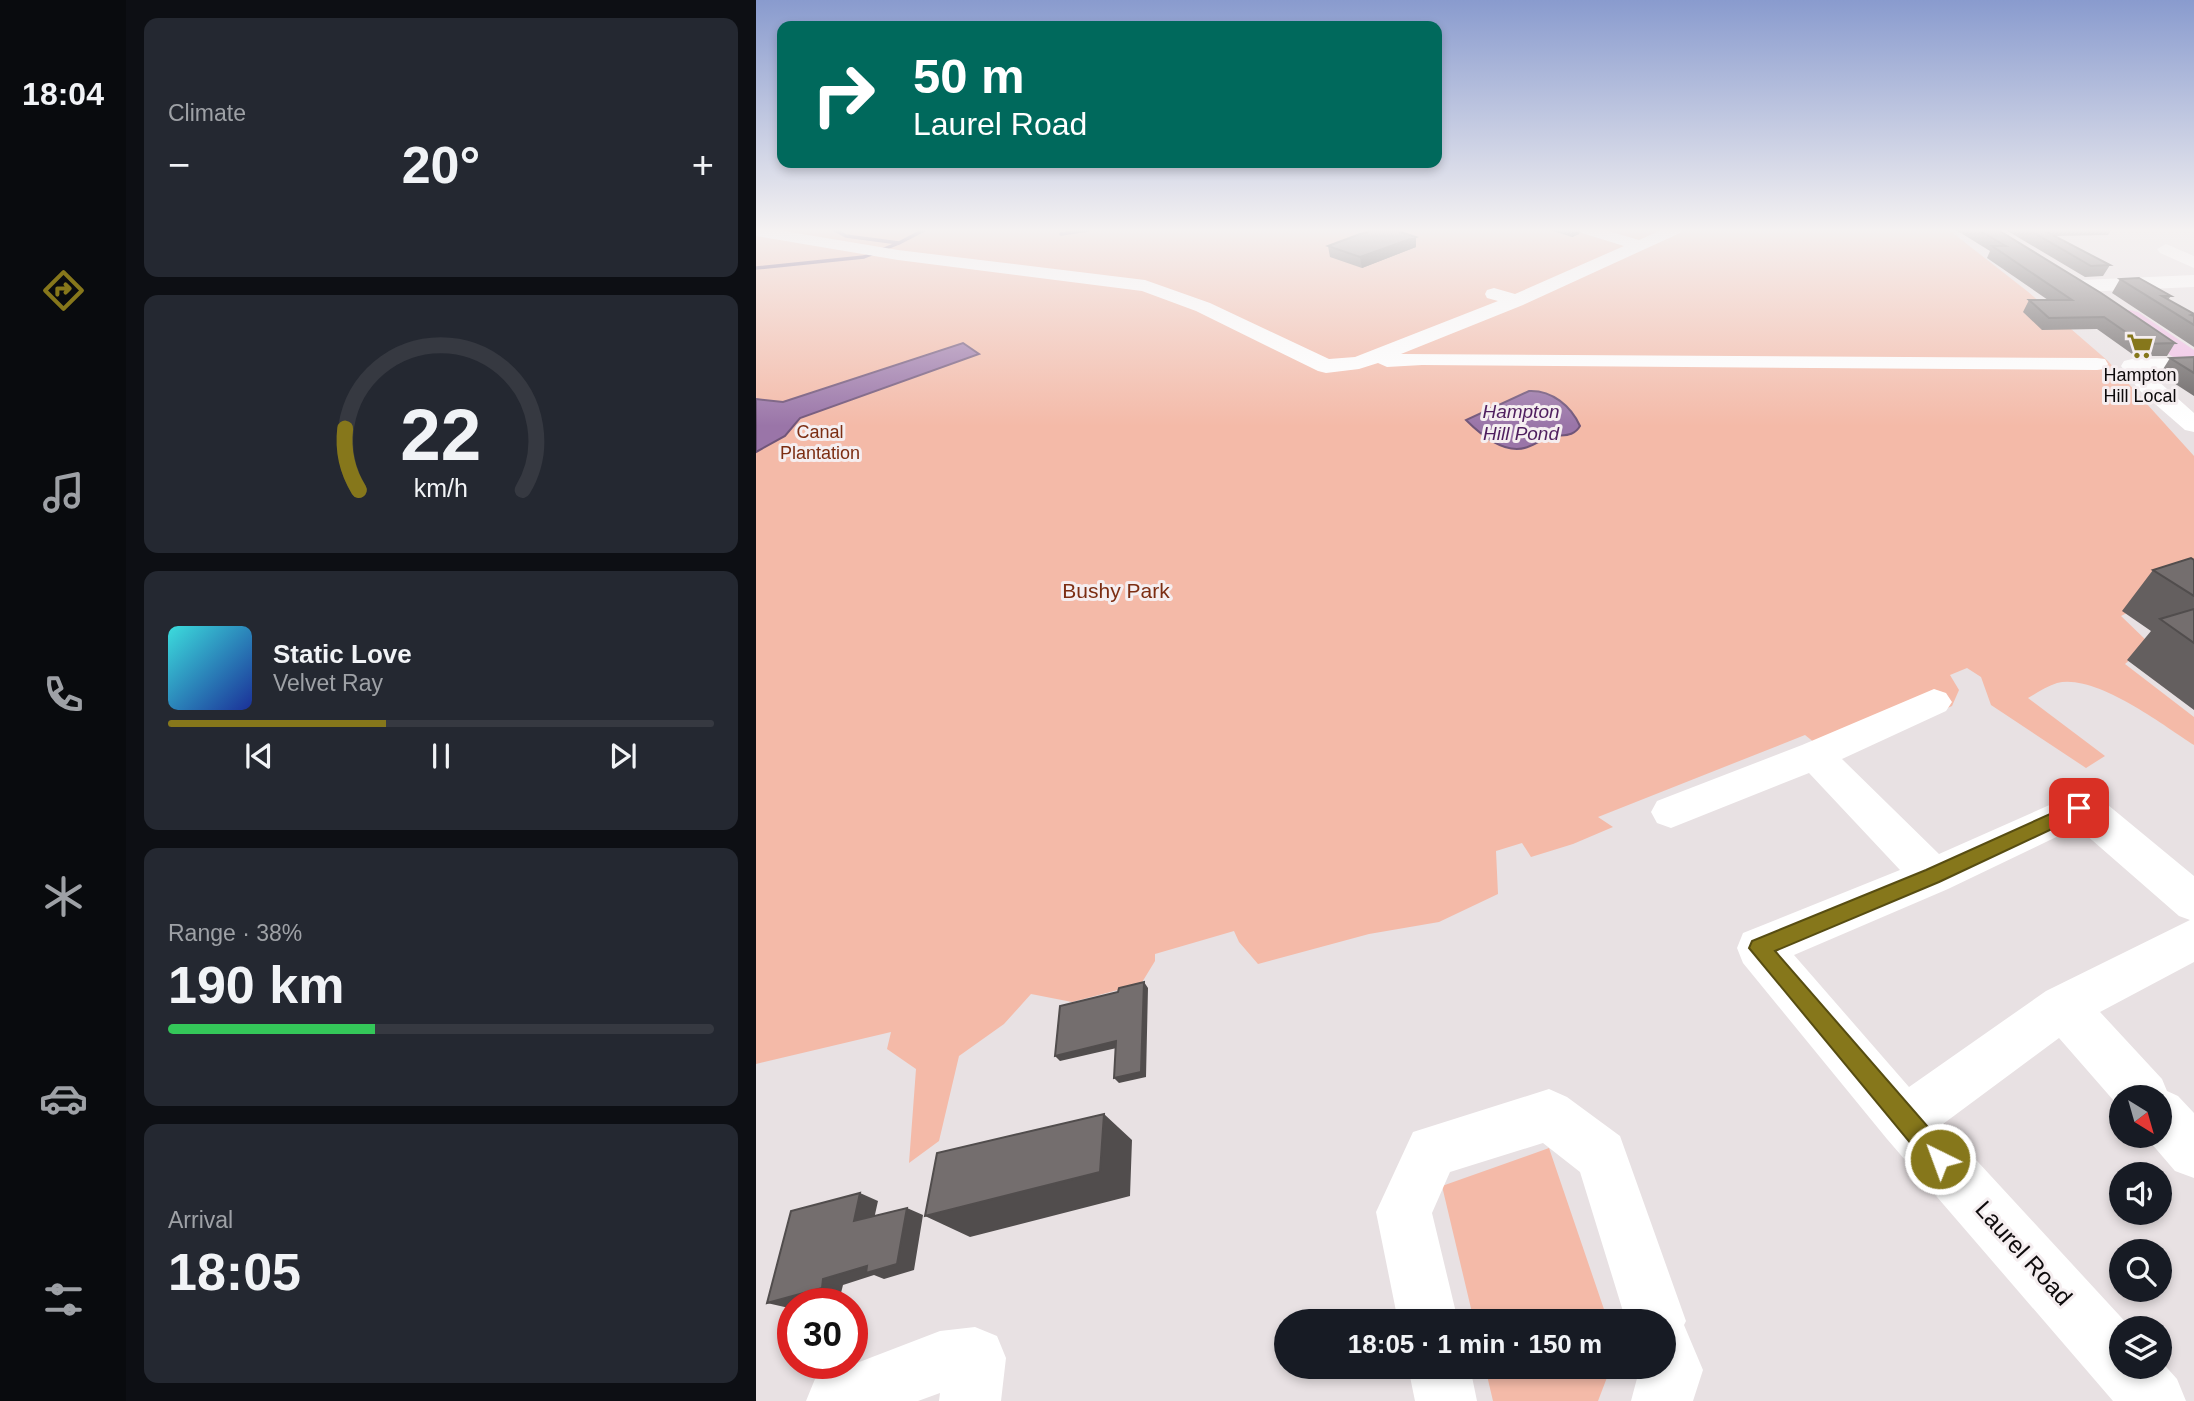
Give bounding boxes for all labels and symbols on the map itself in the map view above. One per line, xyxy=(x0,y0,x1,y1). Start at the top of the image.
supermarket icon: Hampton Hill Local xyxy=(2125,331,2155,361)
place label: Hampton Hill Local xyxy=(2103,365,2177,406)
water label: Hampton Hill Pond xyxy=(1482,401,1560,444)
park label: Canal Plantation xyxy=(780,422,860,463)
park label: Bushy Park xyxy=(1062,579,1170,602)
pin xyxy=(2049,778,2109,838)
north arrow xyxy=(2109,1085,2172,1148)
position arrow xyxy=(1903,1122,1977,1196)
street label: Laurel Road xyxy=(1970,1195,2078,1311)
speed limit sign: 30 xyxy=(777,1288,868,1379)

